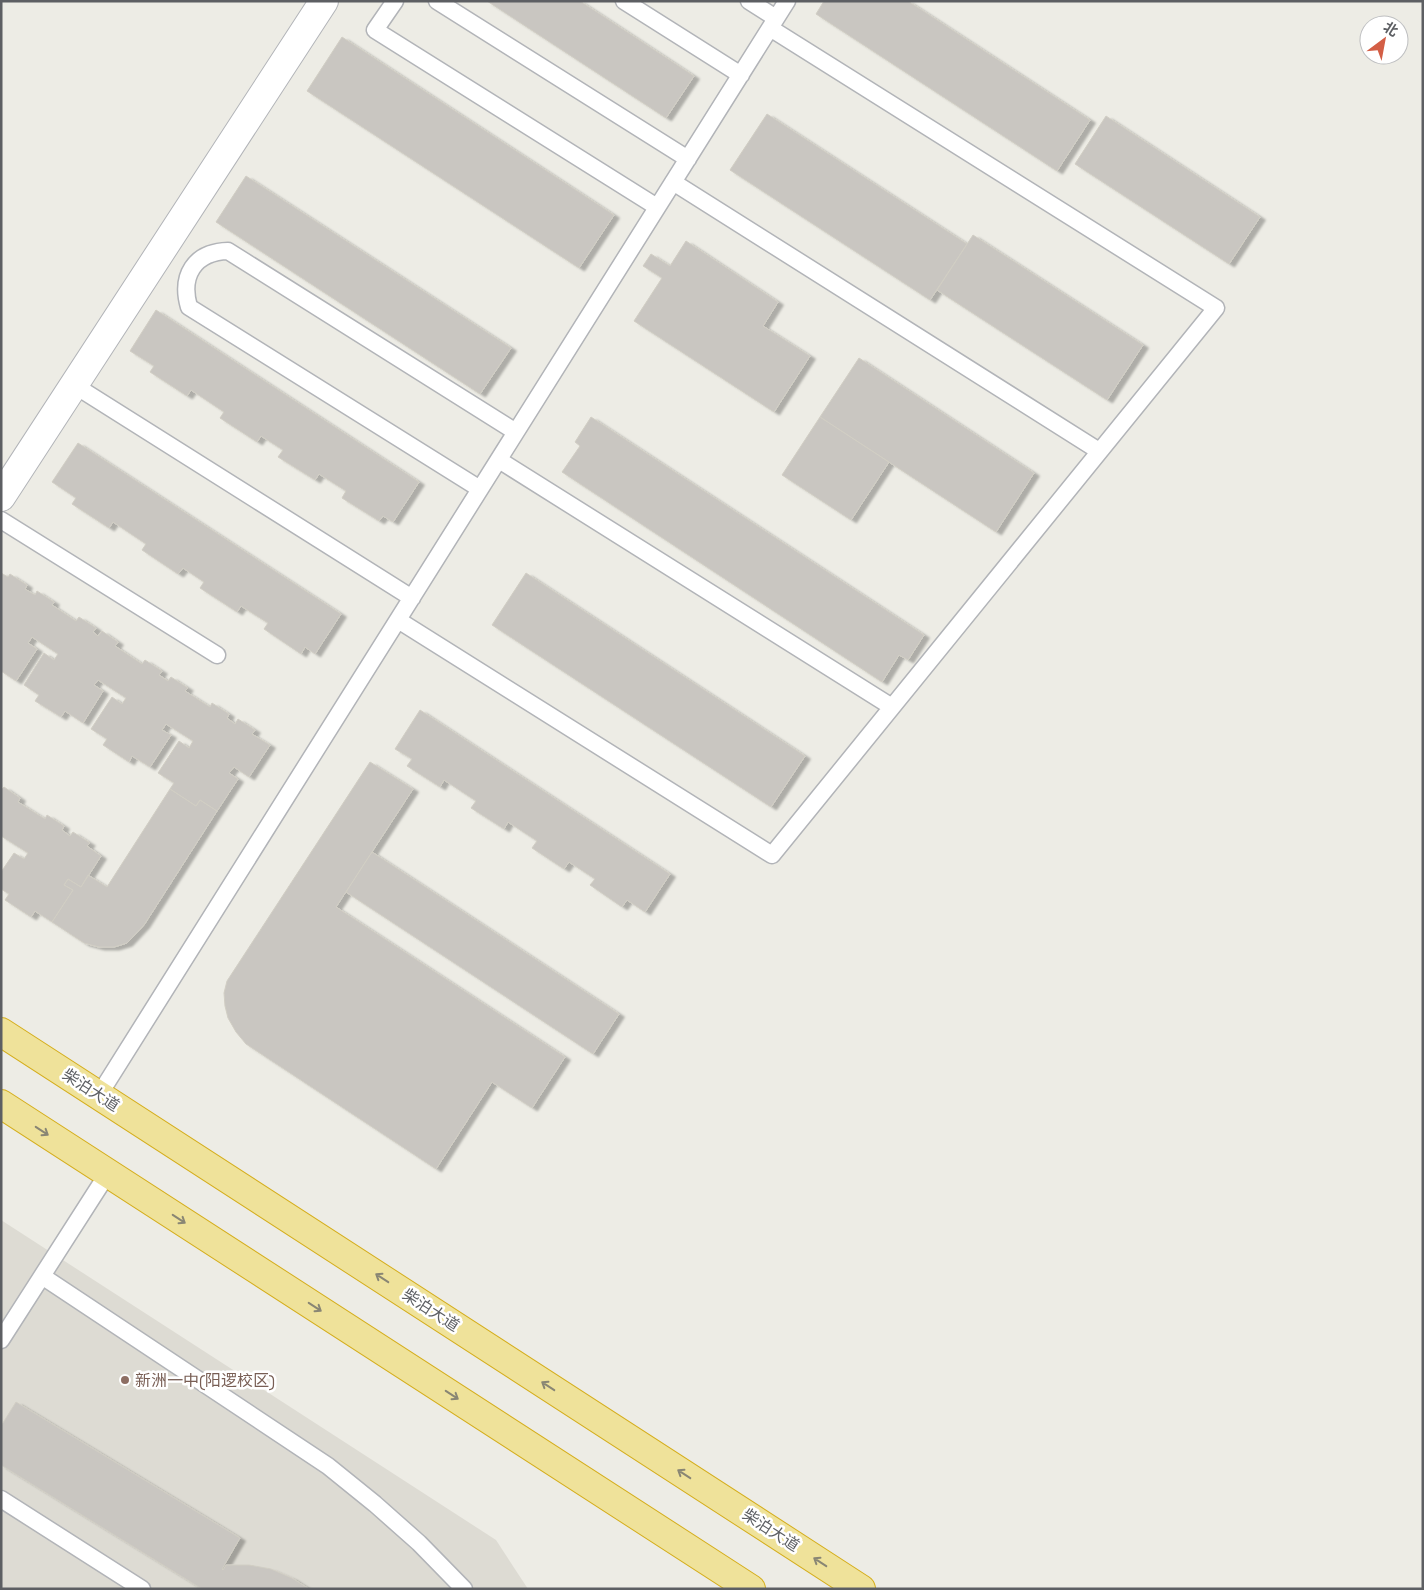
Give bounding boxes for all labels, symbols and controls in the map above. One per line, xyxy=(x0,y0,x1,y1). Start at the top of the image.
north arrow xyxy=(1359,15,1409,65)
text: 北 xyxy=(1380,18,1402,40)
street label: 柴泊大道 xyxy=(58,1064,124,1116)
one-way arrow xyxy=(35,1126,49,1136)
one-way arrow xyxy=(171,1214,185,1224)
one-way arrow xyxy=(375,1273,389,1283)
street label: 柴泊大道 xyxy=(398,1284,464,1336)
one-way arrow xyxy=(308,1302,322,1312)
place label: 新洲一中(阳逻校区) xyxy=(135,1370,275,1391)
marker: 新洲一中(阳逻校区) xyxy=(119,1374,131,1386)
one-way arrow xyxy=(541,1380,555,1390)
one-way arrow xyxy=(444,1391,458,1401)
one-way arrow xyxy=(677,1469,691,1479)
street label: 柴泊大道 xyxy=(738,1504,804,1556)
one-way arrow xyxy=(814,1557,828,1567)

